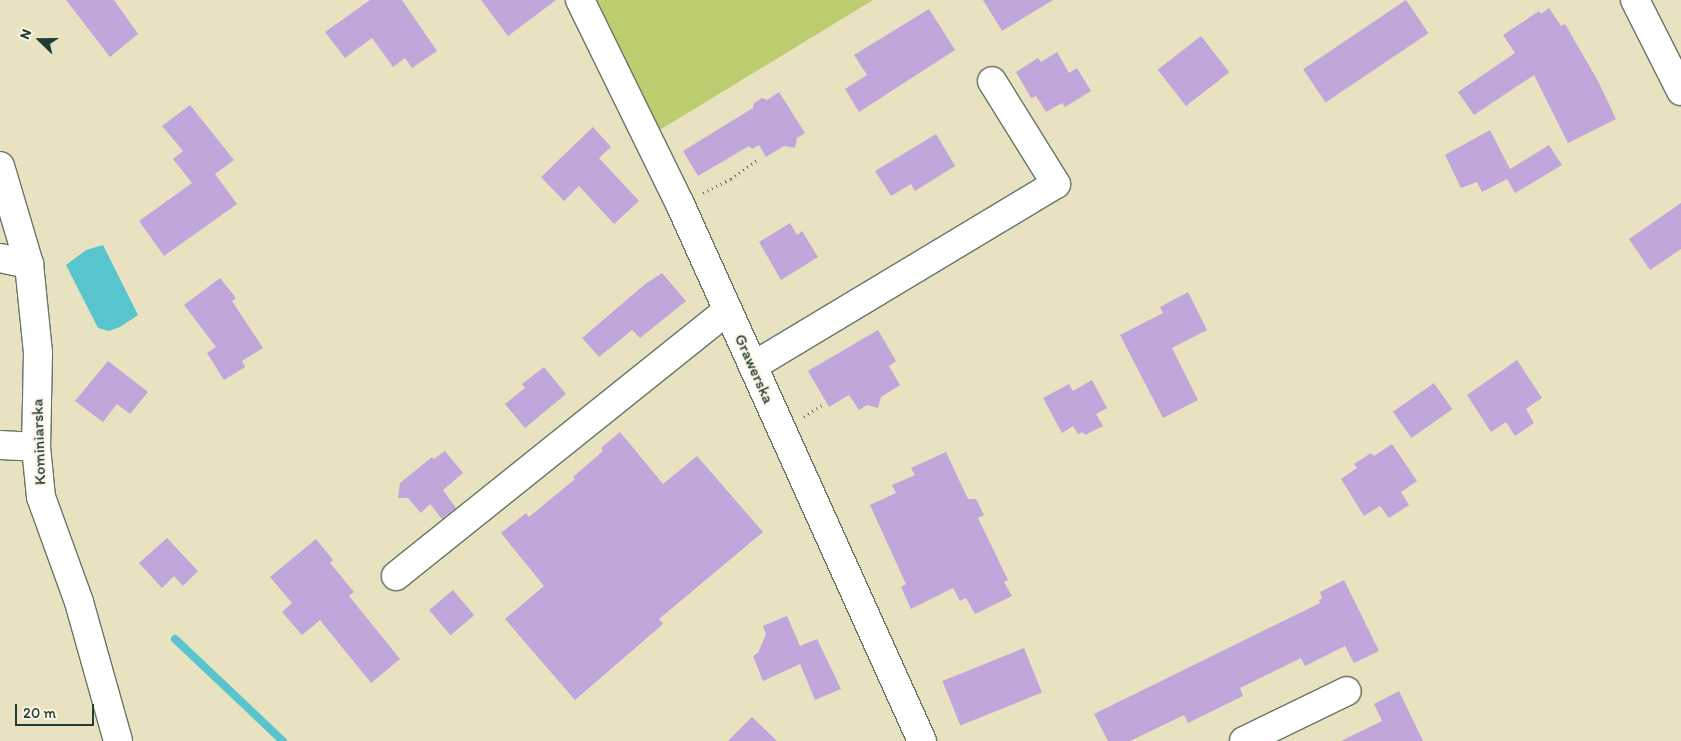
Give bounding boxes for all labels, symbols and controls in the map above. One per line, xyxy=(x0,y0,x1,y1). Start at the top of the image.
north arrow xyxy=(15,15,65,65)
text: N xyxy=(16,27,35,42)
street label: Grawerska xyxy=(730,331,778,407)
street label: Kominiarska xyxy=(28,399,50,485)
scale bar xyxy=(18,694,96,726)
text: 20 m xyxy=(23,704,56,722)

